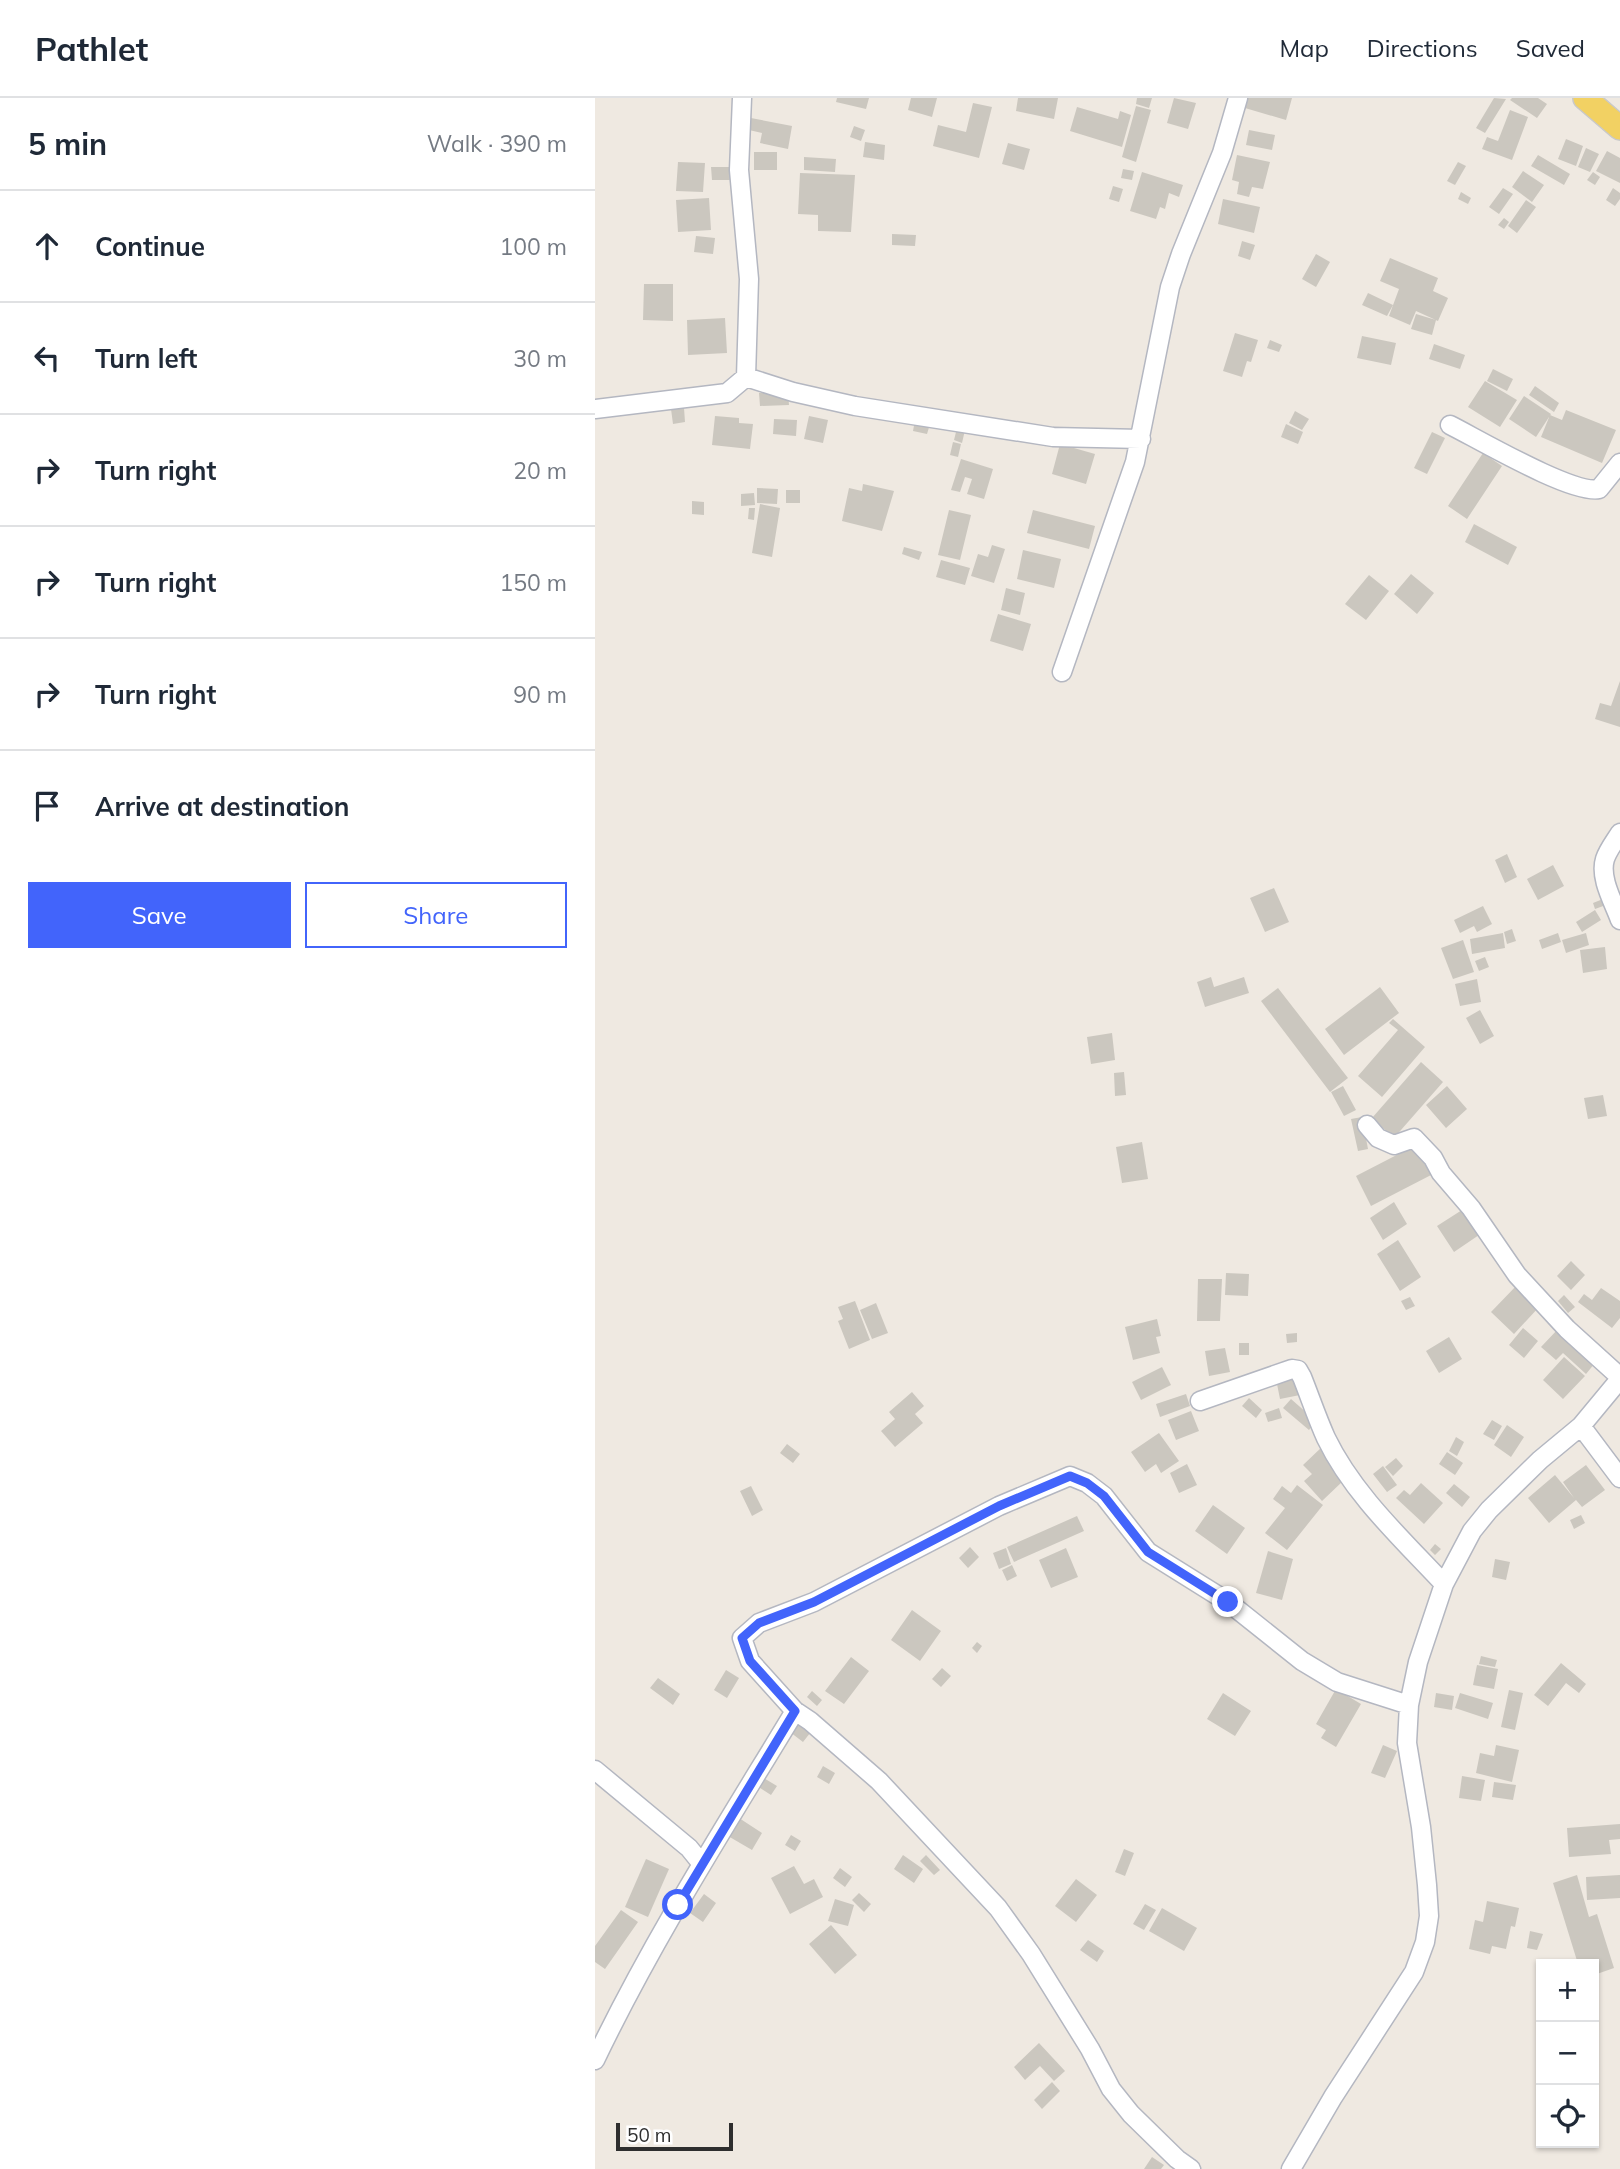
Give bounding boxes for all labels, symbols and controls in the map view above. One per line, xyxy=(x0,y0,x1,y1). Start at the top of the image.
text: Pathlet xyxy=(35,28,148,69)
text: Map xyxy=(1279,33,1329,63)
text: Directions xyxy=(1367,33,1478,63)
text: Saved xyxy=(1516,33,1585,63)
text: 5 min xyxy=(28,125,107,163)
text: Walk · 390 m xyxy=(427,129,567,158)
icon: ahead xyxy=(28,227,66,265)
text: Continue xyxy=(95,230,205,263)
text: 100 m xyxy=(499,232,567,261)
icon: left xyxy=(28,339,66,377)
text: Turn left xyxy=(95,342,197,375)
text: 30 m xyxy=(513,344,567,373)
icon: right xyxy=(28,451,66,489)
text: Turn right xyxy=(95,454,216,487)
text: 20 m xyxy=(513,456,567,485)
icon: right xyxy=(28,563,66,601)
text: Turn right xyxy=(95,566,216,599)
text: 150 m xyxy=(499,568,567,597)
icon: right xyxy=(28,675,66,713)
text: Turn right xyxy=(95,678,216,711)
text: 90 m xyxy=(513,680,567,709)
icon: arrive xyxy=(28,787,66,825)
text: Arrive at destination xyxy=(95,790,350,823)
button: Save xyxy=(28,882,291,948)
button: Share xyxy=(305,882,567,948)
route end xyxy=(1212,1586,1243,1617)
route start xyxy=(662,1889,693,1920)
map controls xyxy=(1536,1959,1599,2148)
button: + xyxy=(1536,1959,1599,2022)
button: − xyxy=(1536,2022,1599,2085)
button: locate xyxy=(1536,2085,1599,2148)
scale bar xyxy=(616,2120,733,2152)
text: 50 m xyxy=(627,2123,671,2147)

